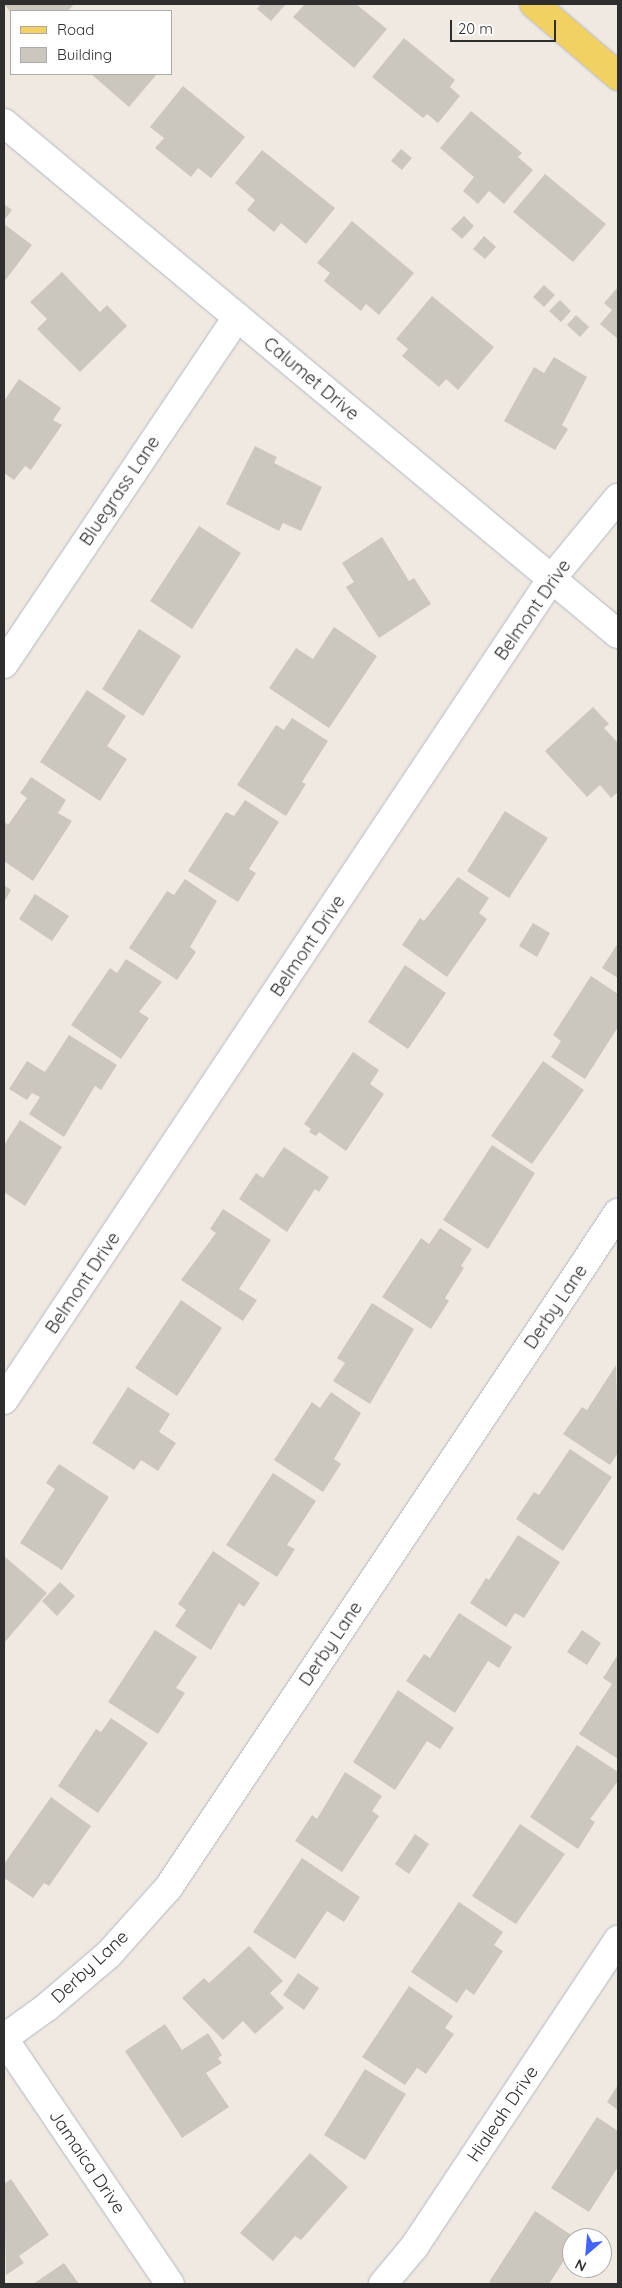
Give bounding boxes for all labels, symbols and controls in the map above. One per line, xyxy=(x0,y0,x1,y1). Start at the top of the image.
legend xyxy=(10,10,172,75)
scale bar xyxy=(452,10,558,42)
text: 20 m xyxy=(458,19,493,38)
text: Road xyxy=(57,20,94,39)
text: Building xyxy=(57,45,112,64)
street label: Calumet Drive xyxy=(259,333,363,425)
street label: Bluegrass Lane xyxy=(75,432,165,550)
street label: Belmont Drive xyxy=(490,555,576,665)
street label: Belmont Drive xyxy=(266,891,350,1001)
street label: Belmont Drive xyxy=(41,1228,125,1338)
street label: Derby Lane xyxy=(520,1261,592,1353)
street label: Derby Lane xyxy=(295,1598,367,1690)
street label: Derby Lane xyxy=(47,1926,133,2008)
street label: Hialeah Drive xyxy=(463,2062,543,2166)
street label: Jamaica Drive xyxy=(44,2106,130,2218)
north arrow xyxy=(562,2228,612,2278)
text: N xyxy=(572,2255,589,2276)

